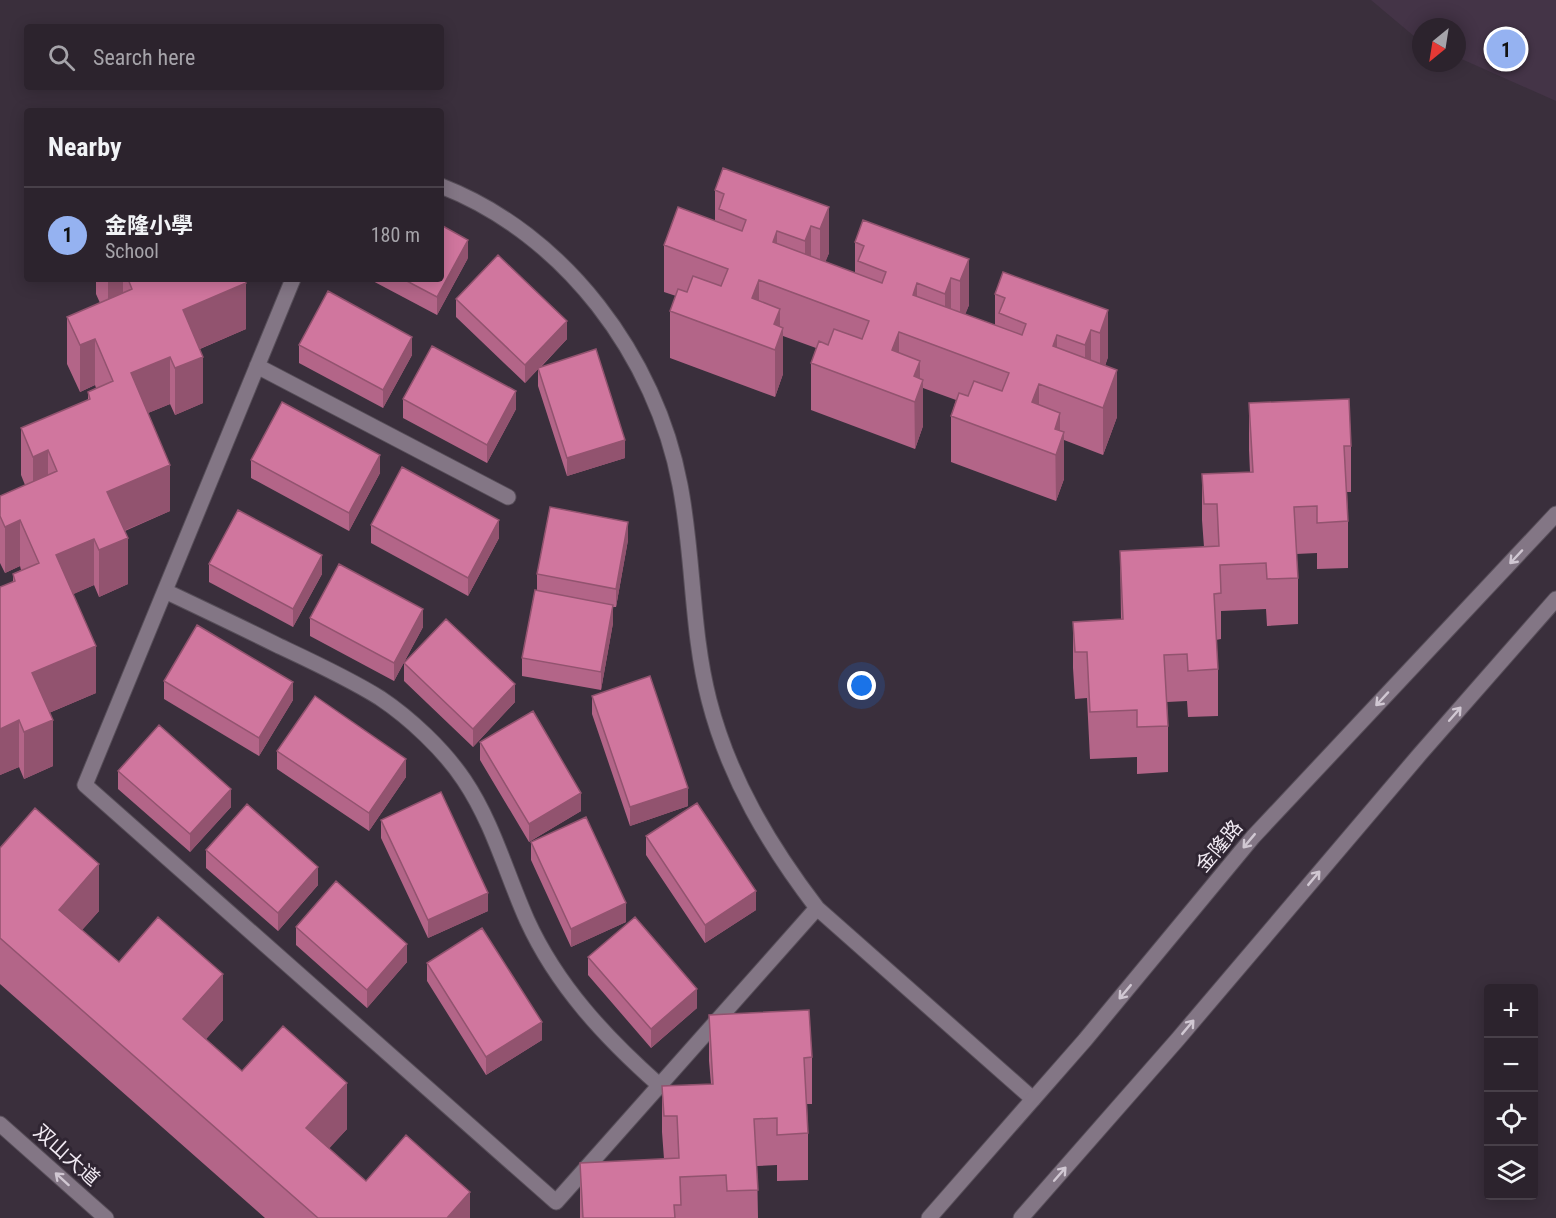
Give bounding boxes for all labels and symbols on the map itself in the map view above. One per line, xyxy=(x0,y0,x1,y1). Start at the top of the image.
north arrow xyxy=(1412,18,1466,72)
pin: 1 xyxy=(1486,26,1526,72)
one-way arrow xyxy=(1509,549,1523,564)
your location xyxy=(847,671,876,700)
one-way arrow xyxy=(1376,691,1390,706)
one-way arrow xyxy=(1448,707,1462,722)
street label: 金隆路 xyxy=(1191,815,1247,877)
one-way arrow xyxy=(1242,833,1256,848)
one-way arrow xyxy=(1308,871,1321,887)
one-way arrow xyxy=(1118,984,1131,1000)
one-way arrow xyxy=(1181,1020,1195,1035)
street label: 双山大道 xyxy=(29,1119,105,1191)
one-way arrow xyxy=(1053,1167,1067,1182)
one-way arrow xyxy=(55,1172,70,1186)

